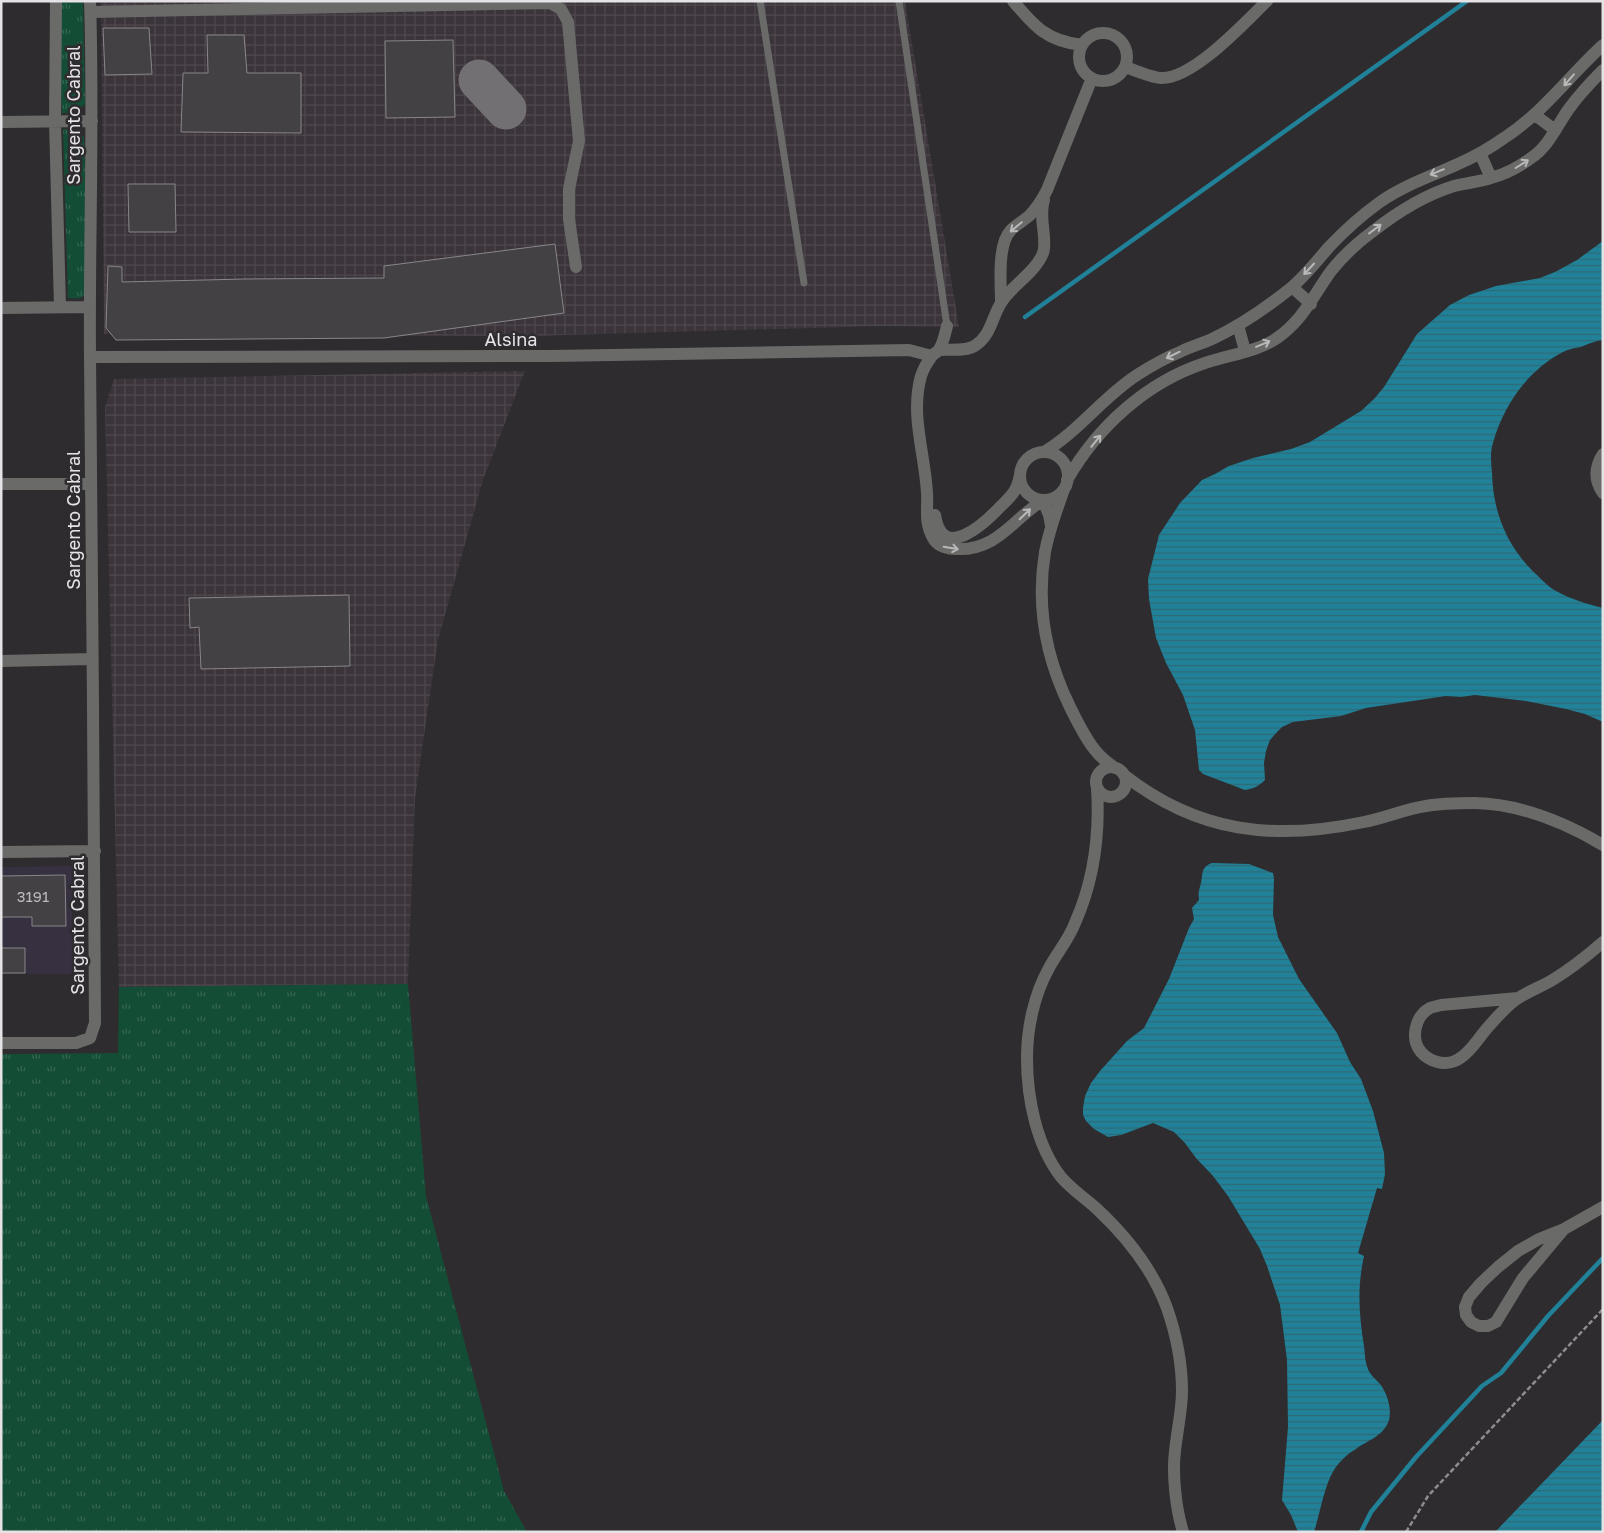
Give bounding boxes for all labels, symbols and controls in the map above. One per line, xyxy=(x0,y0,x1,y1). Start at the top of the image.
street label: Sargento Cabral xyxy=(62,45,84,185)
one-way arrow xyxy=(1563,74,1575,87)
one-way arrow xyxy=(1514,158,1528,168)
one-way arrow xyxy=(1430,168,1445,178)
one-way arrow xyxy=(1009,221,1022,233)
one-way arrow xyxy=(1368,224,1381,235)
one-way arrow xyxy=(1303,263,1315,276)
street label: Alsina xyxy=(484,328,538,350)
one-way arrow xyxy=(1255,339,1270,349)
one-way arrow xyxy=(1166,351,1181,360)
one-way arrow xyxy=(1090,434,1101,447)
street label: Sargento Cabral xyxy=(62,450,84,590)
one-way arrow xyxy=(1019,508,1031,520)
one-way arrow xyxy=(942,543,958,553)
street label: Sargento Cabral xyxy=(66,855,88,995)
house number: 3191 xyxy=(17,887,49,905)

